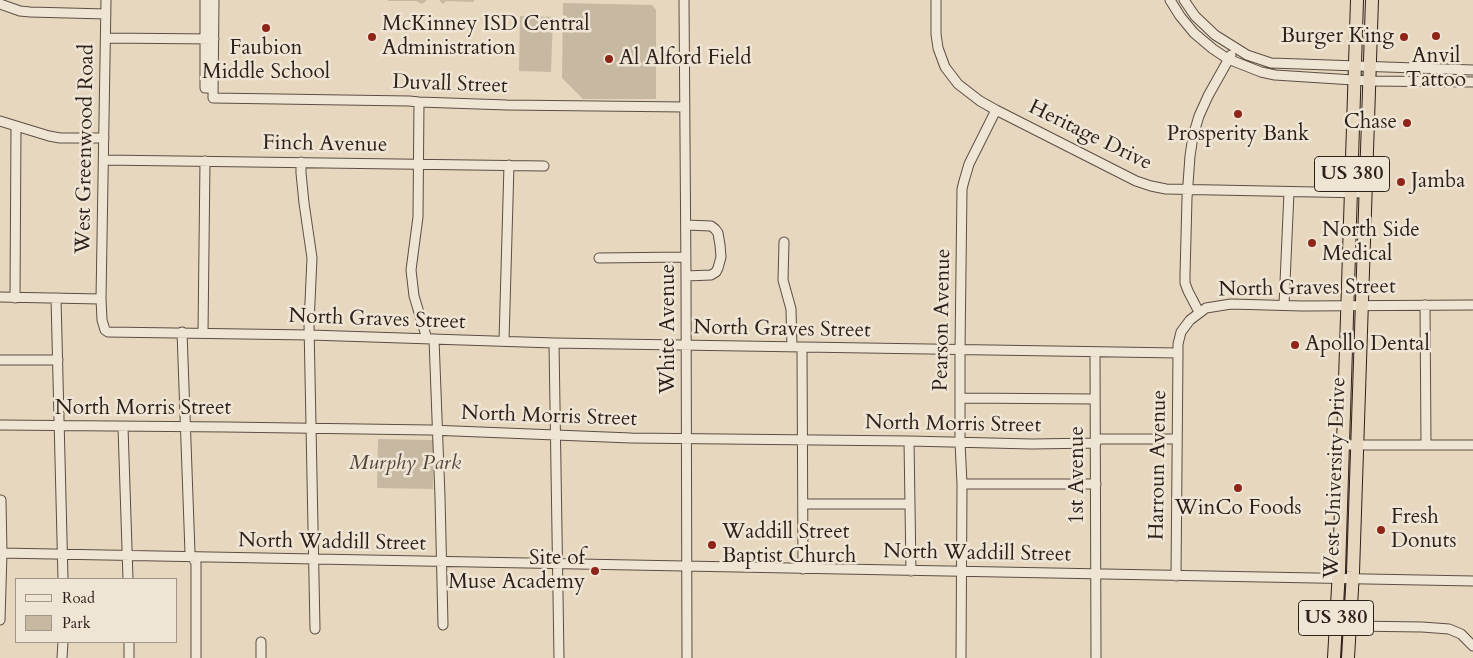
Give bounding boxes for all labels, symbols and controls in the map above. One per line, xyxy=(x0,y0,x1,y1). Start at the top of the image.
place label: McKinney ISD Central Administration xyxy=(382,12,590,62)
marker: Faubion Middle School xyxy=(260,22,272,34)
place label: Burger King xyxy=(1281,24,1394,50)
marker: Anvil Tattoo xyxy=(1430,30,1442,42)
marker: McKinney ISD Central Administration xyxy=(366,31,378,43)
marker: Burger King xyxy=(1398,31,1410,43)
place label: Faubion Middle School xyxy=(202,36,330,86)
street label: West Greenwood Road xyxy=(72,44,100,254)
place label: Anvil Tattoo xyxy=(1406,44,1466,94)
place label: Al Alford Field xyxy=(619,46,751,72)
marker: Al Alford Field xyxy=(603,53,615,65)
street label: Duvall Street xyxy=(392,70,508,100)
street label: Heritage Drive xyxy=(1024,95,1156,177)
marker: Prosperity Bank xyxy=(1232,108,1244,120)
place label: Chase xyxy=(1344,110,1397,136)
marker: Chase xyxy=(1401,117,1413,129)
place label: Prosperity Bank xyxy=(1167,122,1309,148)
street label: Finch Avenue xyxy=(262,131,388,159)
road number: US 380 xyxy=(1314,156,1390,192)
place label: Jamba xyxy=(1411,169,1465,195)
marker: Jamba xyxy=(1395,176,1407,188)
place label: North Side Medical xyxy=(1322,218,1420,268)
marker: North Side Medical xyxy=(1306,237,1318,249)
street label: Pearson Avenue xyxy=(929,248,957,392)
street label: White Avenue xyxy=(656,264,682,394)
street label: North Graves Street xyxy=(1218,275,1396,303)
street label: North Graves Street xyxy=(288,304,466,336)
street label: North Graves Street xyxy=(693,316,871,344)
place label: Apollo Dental xyxy=(1305,332,1430,358)
marker: Apollo Dental xyxy=(1289,339,1301,351)
street label: West University Drive xyxy=(1320,377,1352,579)
street label: Harroun Avenue xyxy=(1145,390,1173,540)
street label: North Morris Street xyxy=(55,396,231,422)
street label: North Morris Street xyxy=(460,401,638,433)
street label: North Morris Street xyxy=(865,411,1041,439)
street label: 1st Avenue xyxy=(1065,426,1091,524)
park label: Murphy Park xyxy=(349,451,461,477)
marker: WinCo Foods xyxy=(1232,482,1244,494)
place label: WinCo Foods xyxy=(1175,496,1301,522)
place label: Fresh Donuts xyxy=(1391,505,1457,555)
place label: Waddill Street Baptist Church xyxy=(722,520,856,570)
marker: Fresh Donuts xyxy=(1375,524,1387,536)
street label: North Waddill Street xyxy=(238,529,426,557)
marker: Waddill Street Baptist Church xyxy=(706,539,718,551)
street label: North Waddill Street xyxy=(883,540,1071,568)
place label: Site of Muse Academy xyxy=(448,546,585,596)
marker: Site of Muse Academy xyxy=(589,565,601,577)
legend xyxy=(15,578,178,643)
text: Road xyxy=(62,588,95,608)
road number: US 380 xyxy=(1298,600,1374,636)
text: Park xyxy=(62,613,91,633)

